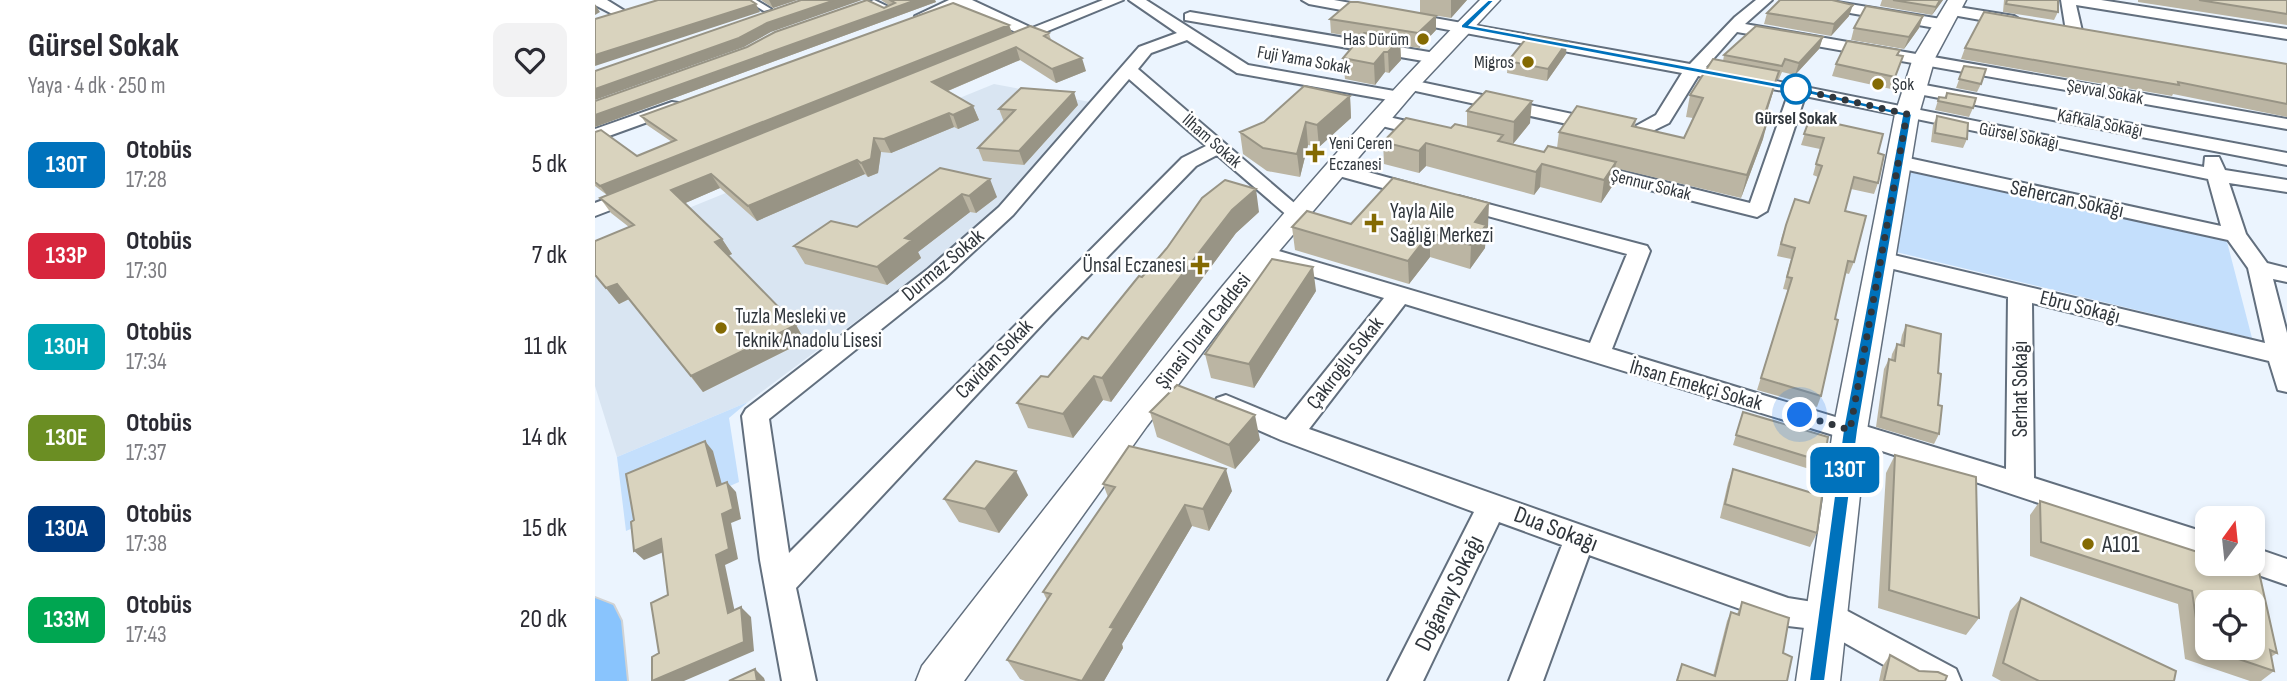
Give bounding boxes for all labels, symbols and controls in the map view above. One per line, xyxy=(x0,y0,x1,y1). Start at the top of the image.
button: heart xyxy=(493,23,567,97)
text: Gürsel Sokak xyxy=(28,26,179,66)
place label: Has Dürüm xyxy=(1343,29,1409,50)
marker: Has Dürüm xyxy=(1415,31,1431,47)
street label: Fuji Yama Sokak xyxy=(1256,41,1353,79)
place label: Migros xyxy=(1474,52,1514,73)
marker: Migros xyxy=(1520,54,1536,70)
text: Yaya · 4 dk · 250 m xyxy=(28,72,166,100)
marker: Gürsel Sokak xyxy=(1781,74,1811,104)
place label: Şok xyxy=(1892,74,1914,95)
street label: Şevval Sokak xyxy=(2065,75,2145,109)
marker: Şok xyxy=(1870,76,1886,92)
street label: Kafkala Sokağı xyxy=(2055,104,2145,142)
place label: Gürsel Sokak xyxy=(1755,108,1838,129)
street label: İlham Sokak xyxy=(1178,109,1246,173)
street label: Gürsel Sokağı xyxy=(1977,118,2061,154)
place label: Yeni Ceren Eczanesi xyxy=(1329,133,1392,175)
text: Otobüs xyxy=(126,135,192,166)
marker: Yeni Ceren Eczanesi xyxy=(1307,145,1323,161)
text: 5 dk xyxy=(532,149,567,180)
text: 130T xyxy=(46,150,87,179)
street label: Şennur Sokak xyxy=(1609,165,1693,205)
text: 17:28 xyxy=(126,166,167,194)
street label: Sehercan Sokağı xyxy=(2008,175,2126,223)
place label: Yayla Aile Sağlığı Merkezi xyxy=(1390,199,1493,248)
marker: Yayla Aile Sağlığı Merkezi xyxy=(1364,213,1384,233)
street label: Durmaz Sokak xyxy=(897,223,989,307)
text: Otobüs xyxy=(126,226,192,257)
text: 7 dk xyxy=(532,240,567,271)
text: 133P xyxy=(46,241,87,270)
place label: Ünsal Eczanesi xyxy=(1083,253,1186,278)
text: 17:30 xyxy=(126,257,167,285)
marker: Ünsal Eczanesi xyxy=(1192,257,1208,273)
street label: Şinasi Dural Caddesi xyxy=(1150,268,1256,394)
street label: Ebru Sokağı xyxy=(2037,285,2123,329)
place label: Tuzla Mesleki ve Teknik Anadolu Lisesi xyxy=(735,304,882,353)
street label: Çakıroğlu Sokak xyxy=(1301,312,1389,414)
street label: Cavidan Sokak xyxy=(950,314,1038,404)
text: Otobüs xyxy=(126,317,192,348)
marker: Tuzla Mesleki ve Teknik Anadolu Lisesi xyxy=(713,320,729,336)
text: 11 dk xyxy=(524,331,567,362)
text: 130H xyxy=(44,332,89,361)
street label: Serhat Sokağı xyxy=(2008,341,2033,437)
text: 17:34 xyxy=(126,348,167,376)
street label: İhsan Emekçi Sokak xyxy=(1627,354,1765,416)
your location xyxy=(1782,397,1817,432)
text: Otobüs xyxy=(126,408,192,439)
text: 14 dk xyxy=(522,422,567,453)
text: 130E xyxy=(46,423,88,452)
text: 17:37 xyxy=(126,439,166,467)
line badge: 130T xyxy=(1796,447,1894,493)
text: 130T xyxy=(1824,455,1866,484)
text: Otobüs xyxy=(126,499,192,530)
street label: Dua Sokağı xyxy=(1510,500,1602,558)
north arrow xyxy=(2195,506,2265,576)
map controls xyxy=(2195,506,2265,660)
text: 15 dk xyxy=(523,513,567,544)
text: 130A xyxy=(45,514,88,543)
text: 17:38 xyxy=(126,530,167,558)
street label: Doğanay Sokağı xyxy=(1409,530,1489,656)
place label: A101 xyxy=(2101,530,2140,559)
marker: A101 xyxy=(2080,536,2096,552)
text: Otobüs xyxy=(126,590,192,621)
button: locate xyxy=(2195,590,2265,660)
text: 20 dk xyxy=(520,604,567,635)
text: 133M xyxy=(43,605,90,634)
text: 17:43 xyxy=(126,621,167,649)

